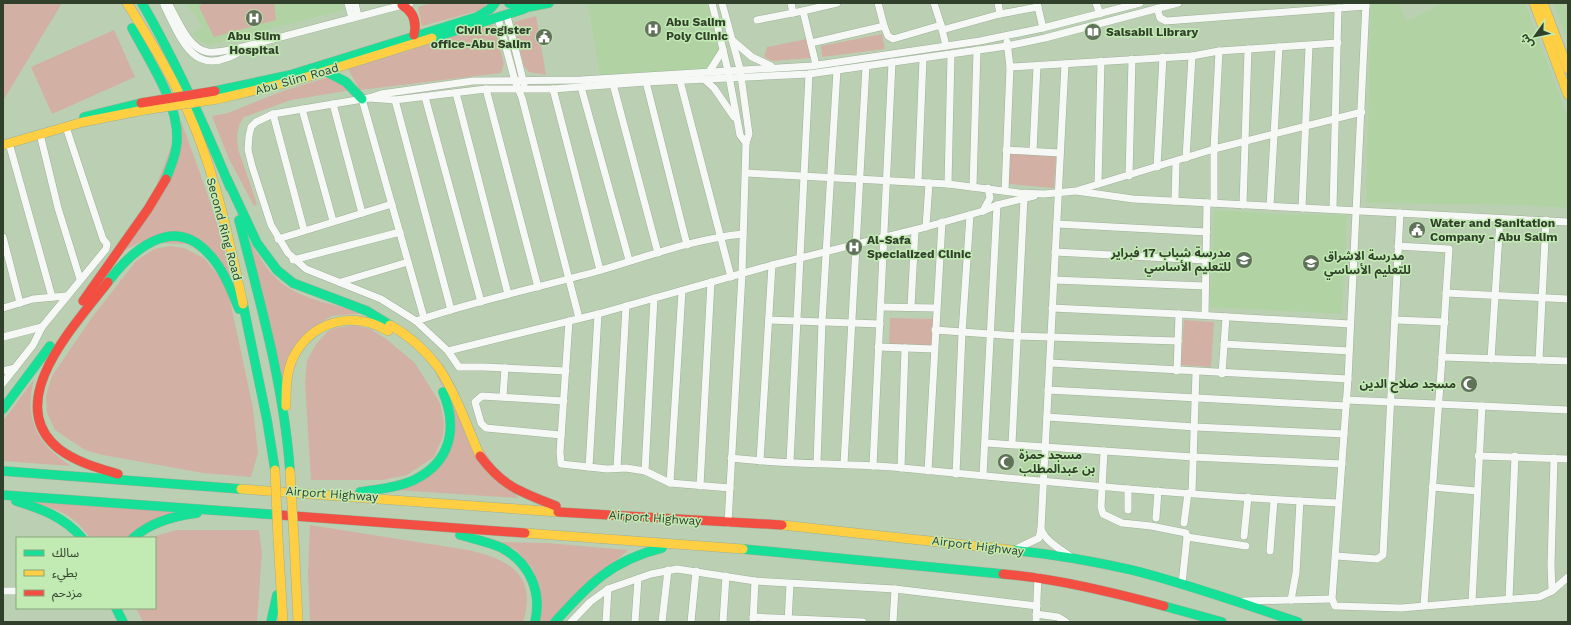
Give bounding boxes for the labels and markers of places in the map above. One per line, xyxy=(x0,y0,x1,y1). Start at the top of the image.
hospital icon: Abu Slim Hospital xyxy=(244,8,264,28)
place label: Abu Salim Poly Clinic xyxy=(666,15,728,43)
hospital icon: Abu Salim Poly Clinic xyxy=(643,19,663,39)
library icon: Salsabil Library xyxy=(1083,22,1103,42)
place label: Civil register office-Abu Salim xyxy=(431,23,532,51)
place label: Salsabil Library xyxy=(1106,25,1199,39)
public building icon: Civil register office-Abu Salim xyxy=(534,27,554,47)
place label: Abu Slim Hospital xyxy=(228,29,280,57)
place label: Water and Sanitation Company - Abu Salim xyxy=(1430,216,1558,244)
public building icon: Water and Sanitation Company - Abu Salim xyxy=(1407,220,1427,240)
place label: Al-Safa Specialized Clinic xyxy=(867,233,971,261)
hospital icon: Al-Safa Specialized Clinic xyxy=(844,237,864,257)
place label: مدرسة شباب 17 فبراير للتعليم الأساسي xyxy=(1110,246,1231,277)
place label: مدرسة الاشراق للتعليم الأساسي xyxy=(1324,249,1411,280)
school or university icon: مدرسة شباب 17 فبراير للتعليم الأساسي xyxy=(1234,250,1254,270)
school or university icon: مدرسة الاشراق للتعليم الأساسي xyxy=(1301,253,1321,273)
mosque icon: مسجد صلاح الدين xyxy=(1459,374,1479,394)
place label: مسجد صلاح الدين xyxy=(1359,377,1456,393)
place label: مسجد حمزة بن عبدالمطلب xyxy=(1019,448,1096,476)
mosque icon: مسجد حمزة بن عبدالمطلب xyxy=(996,452,1016,472)

